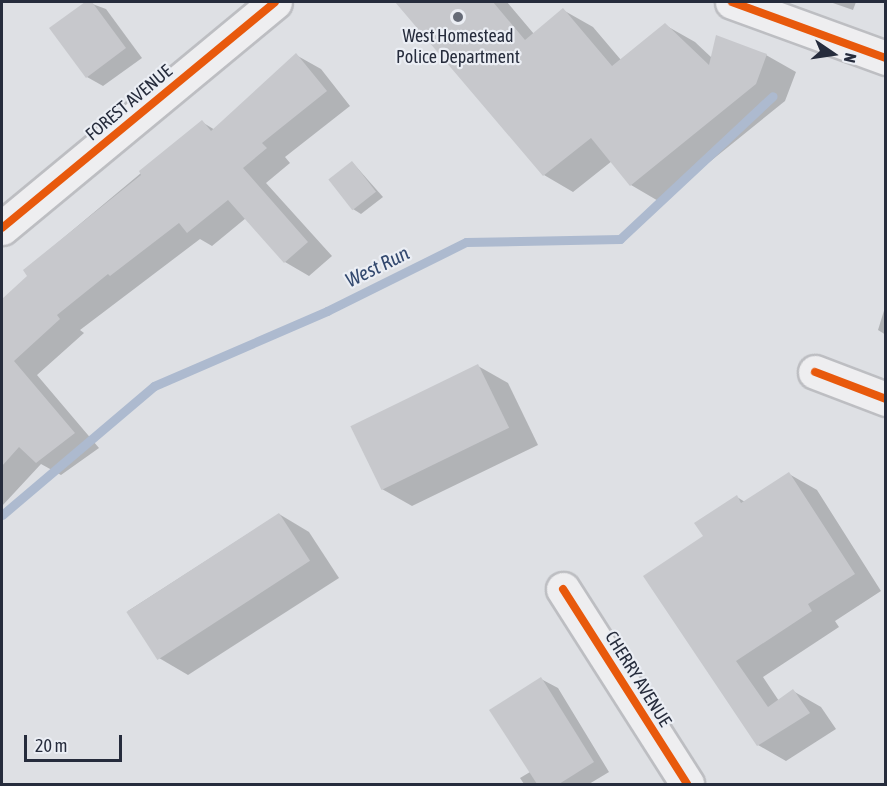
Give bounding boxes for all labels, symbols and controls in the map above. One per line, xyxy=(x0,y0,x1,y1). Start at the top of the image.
marker: West Homestead Police Department xyxy=(451,10,465,24)
north arrow xyxy=(803,24,863,84)
place label: West Homestead Police Department xyxy=(396,26,520,68)
text: N xyxy=(841,51,860,65)
street label: FOREST AVENUE xyxy=(81,61,177,145)
water label: West Run xyxy=(341,240,413,292)
street label: CHERRY AVENUE xyxy=(600,627,676,731)
scale bar xyxy=(27,723,124,761)
text: 20 m xyxy=(35,735,67,756)

